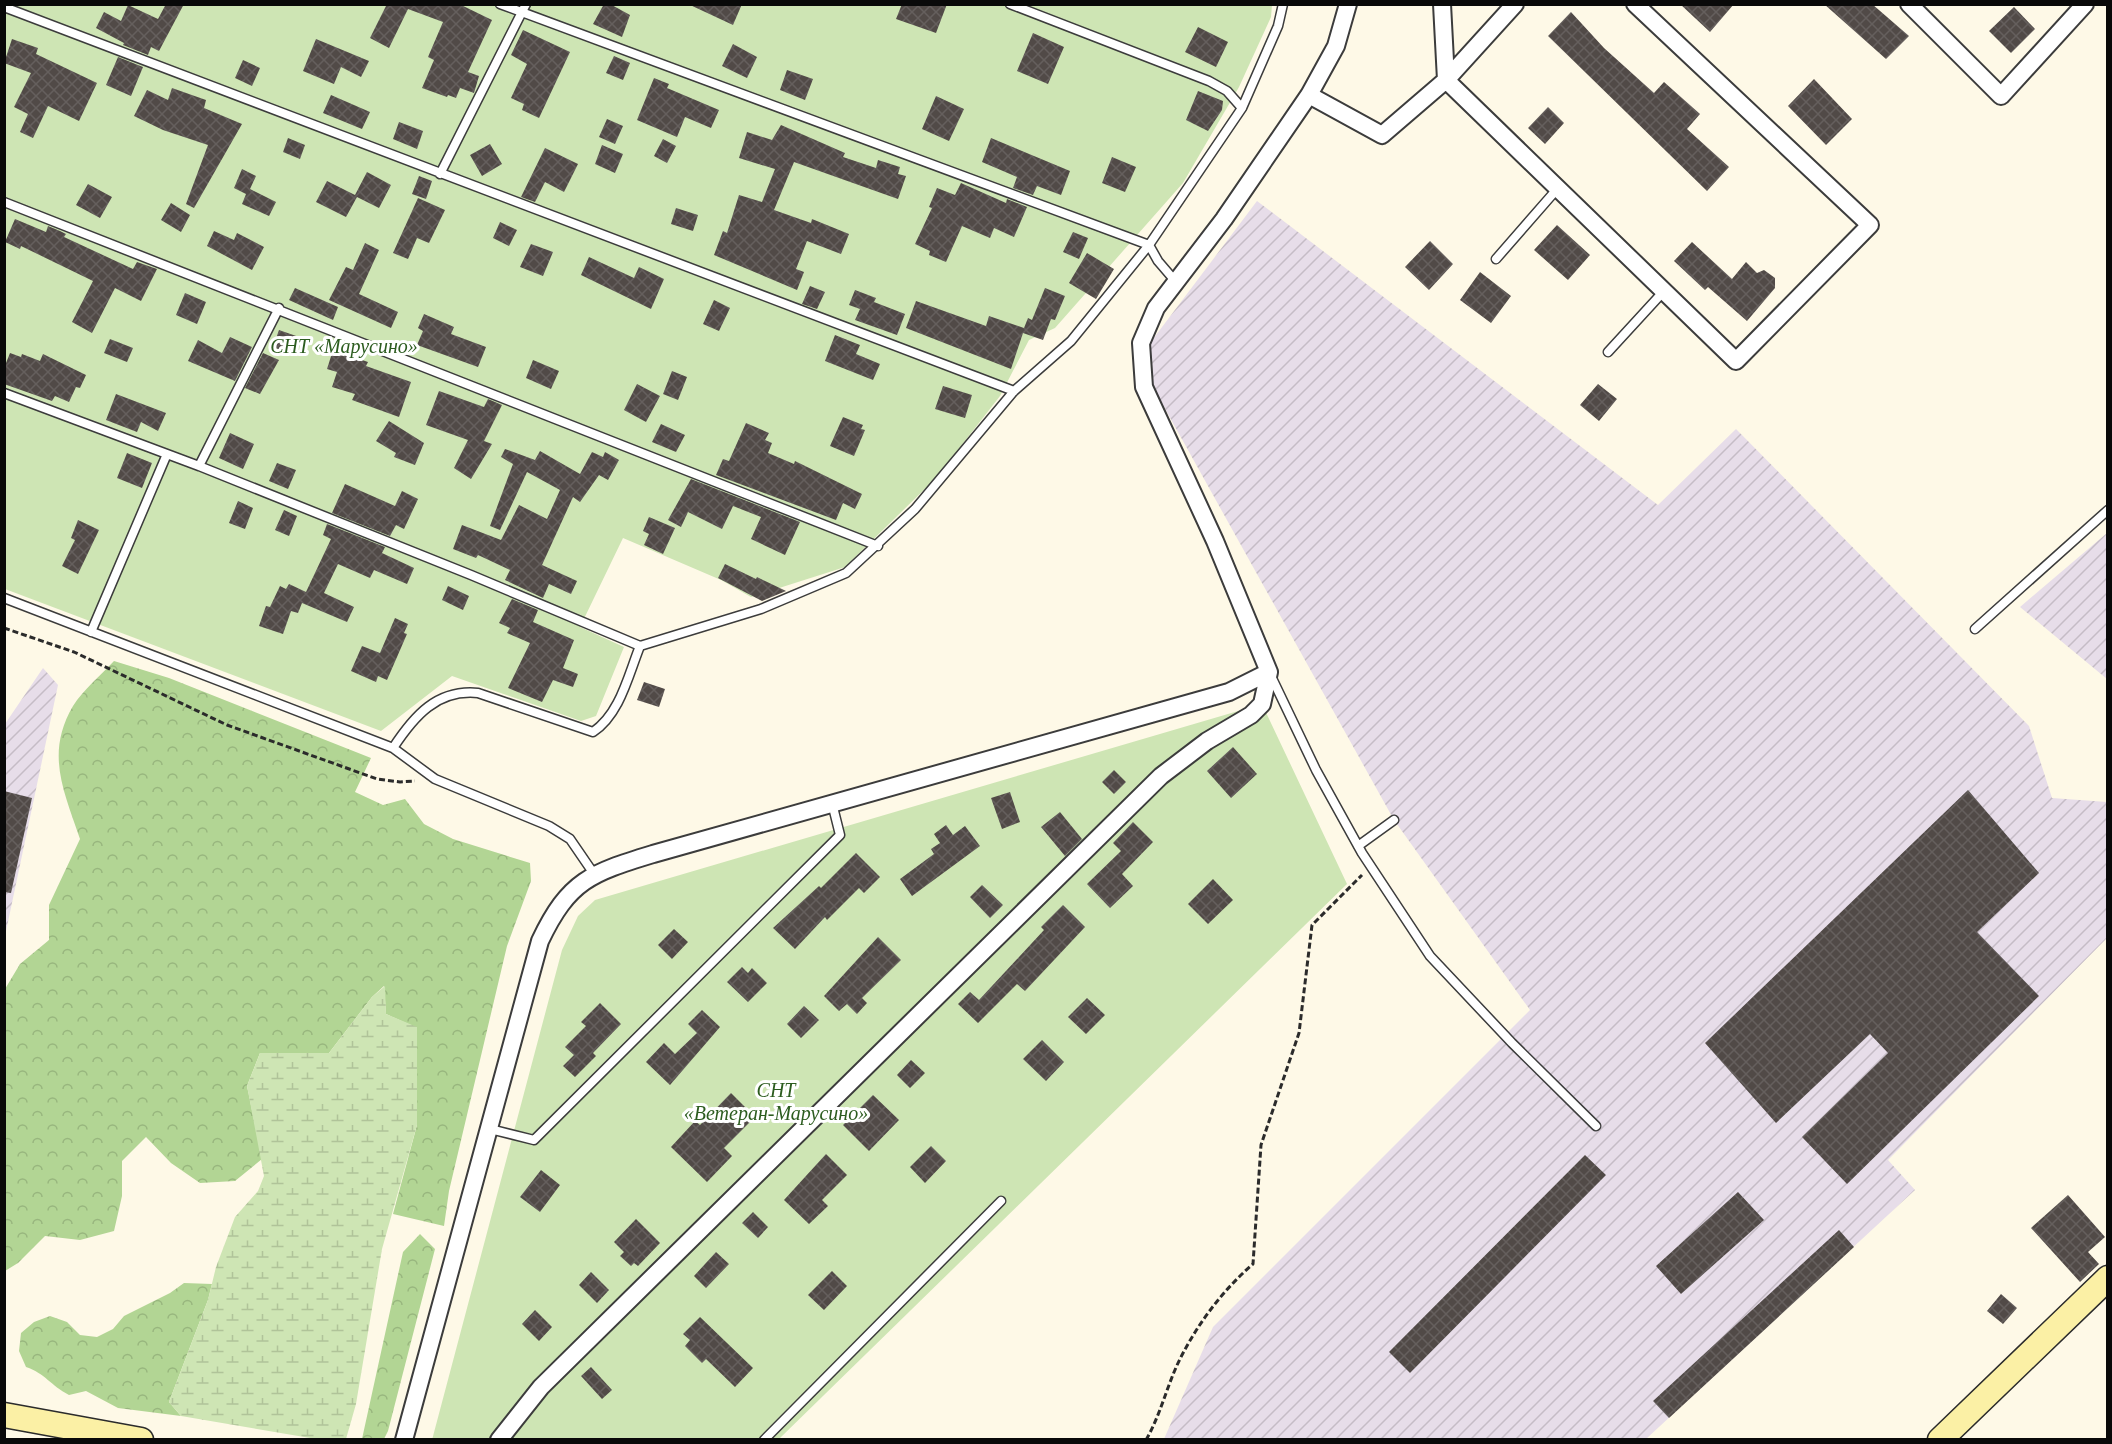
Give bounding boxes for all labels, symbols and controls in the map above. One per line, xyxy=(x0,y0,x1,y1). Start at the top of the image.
park label: СНТ «Марусино» xyxy=(270,335,418,358)
park label: СНТ «Ветеран-Марусино» xyxy=(684,1079,868,1125)

